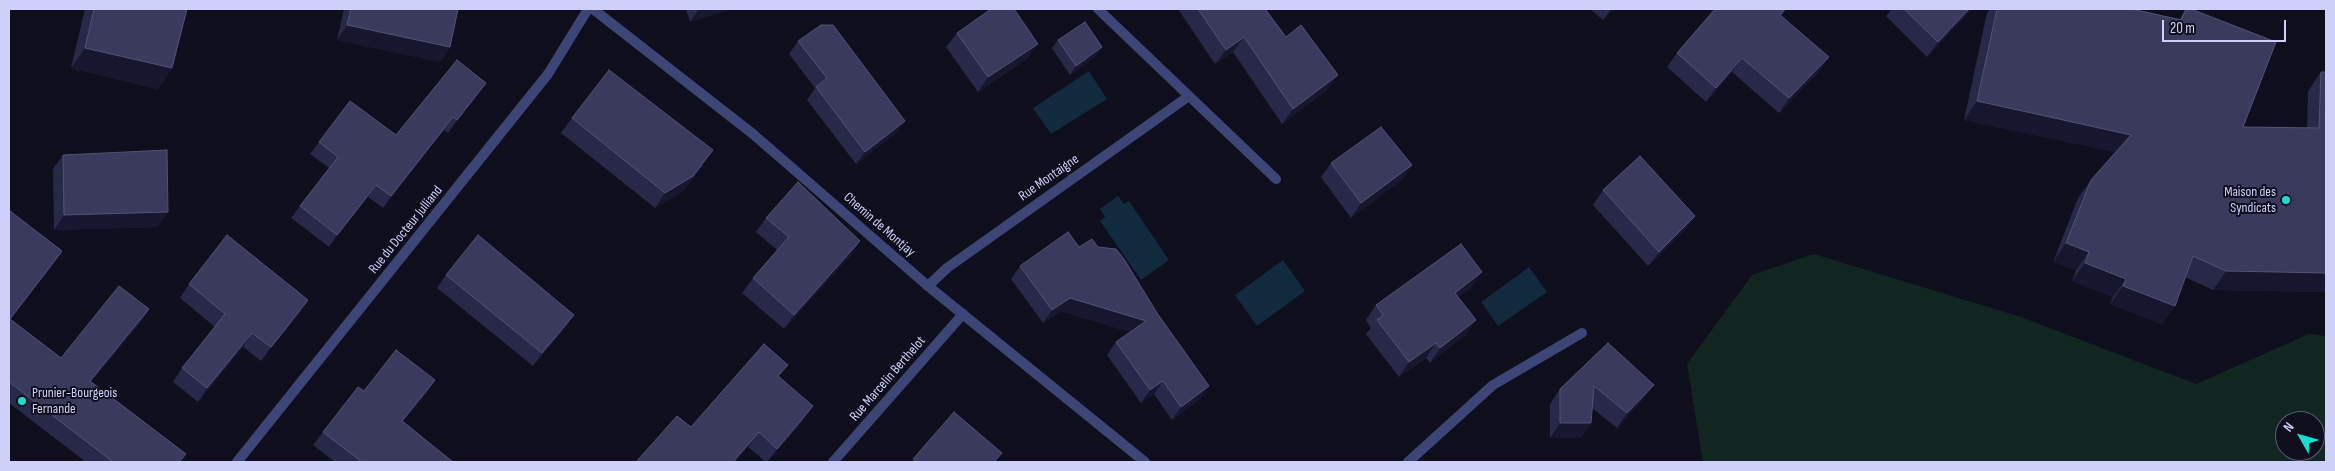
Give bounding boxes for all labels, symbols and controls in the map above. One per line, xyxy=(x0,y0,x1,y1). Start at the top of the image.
scale bar xyxy=(2165,10,2289,42)
text: 20 m xyxy=(2170,19,2195,38)
street label: Rue Montaigne xyxy=(1016,151,1082,205)
street label: Rue du Docteur Julliand xyxy=(365,183,447,277)
place label: Maison des Syndicats xyxy=(2224,184,2276,216)
street label: Chemin de Montjay xyxy=(840,189,918,261)
marker: Maison des Syndicats xyxy=(2280,194,2292,206)
street label: Rue Marcelin Berthelot xyxy=(847,333,929,425)
place label: Prunier-Bourgeois Fernande xyxy=(32,385,117,418)
marker: Prunier-Bourgeois Fernande xyxy=(16,395,28,407)
north arrow xyxy=(2275,411,2325,461)
text: N xyxy=(2280,419,2298,435)

